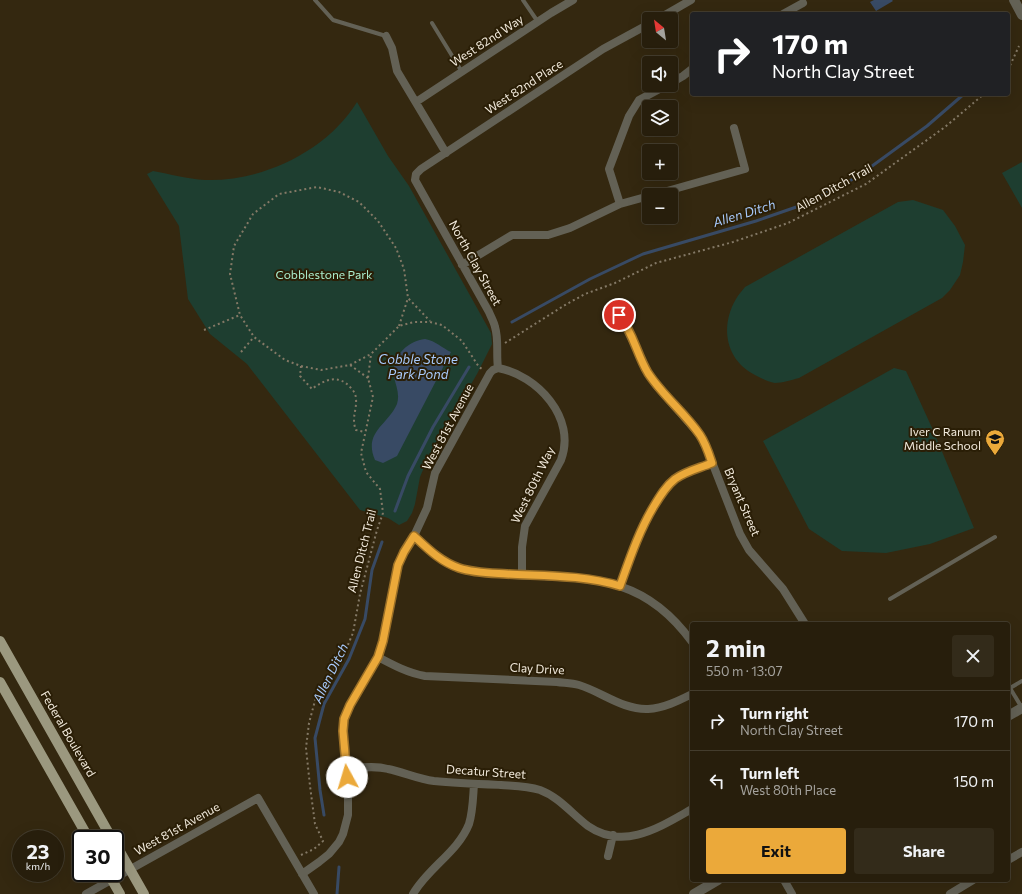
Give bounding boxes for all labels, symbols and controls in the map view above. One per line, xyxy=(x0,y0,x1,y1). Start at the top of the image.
street label: West 82nd Way xyxy=(447,11,526,69)
north arrow xyxy=(642,12,678,48)
map controls xyxy=(642,12,678,224)
text: 170 m xyxy=(772,26,848,60)
icon: right xyxy=(706,28,758,80)
street label: West 82nd Place xyxy=(482,56,565,116)
button: sound xyxy=(642,56,678,92)
text: North Clay Street xyxy=(772,60,914,82)
button: layers xyxy=(642,100,678,136)
button: + xyxy=(642,144,678,180)
street label: Allen Ditch Trail xyxy=(793,160,874,214)
button: − xyxy=(642,188,678,224)
water label: Allen Ditch xyxy=(710,196,777,230)
street label: North Clay Street xyxy=(447,218,505,307)
park label: Cobblestone Park xyxy=(275,267,373,281)
pin xyxy=(602,298,636,332)
icon: arrive xyxy=(608,304,630,326)
water label: Cobble Stone Park Pond xyxy=(378,351,458,382)
street label: West 81st Avenue xyxy=(419,381,476,472)
place label: Iver C Ranum Middle School xyxy=(904,424,981,452)
school or university icon: Iver C Ranum Middle School xyxy=(984,428,1006,456)
street label: West 80th Way xyxy=(507,444,557,525)
street label: Bryant Street xyxy=(722,465,764,538)
street label: Allen Ditch Trail xyxy=(344,508,378,594)
text: 2 min xyxy=(706,633,766,662)
button: close xyxy=(952,635,994,677)
water label: Allen Ditch xyxy=(308,641,351,706)
street label: Clay Drive xyxy=(509,660,565,676)
text: 550 m · 13:07 xyxy=(706,663,783,679)
street label: Federal Boulevard xyxy=(39,688,99,779)
text: Turn right xyxy=(740,704,809,722)
icon: right xyxy=(706,710,728,732)
text: 170 m xyxy=(954,712,994,730)
text: North Clay Street xyxy=(740,722,843,738)
position arrow xyxy=(326,756,368,798)
street label: Decatur Street xyxy=(446,761,527,781)
text: Turn left xyxy=(740,764,799,782)
icon: left xyxy=(706,770,728,792)
text: 150 m xyxy=(953,772,994,790)
text: West 80th Place xyxy=(740,782,836,798)
street label: West 81st Avenue xyxy=(131,799,222,857)
button: Exit xyxy=(706,828,846,874)
button: Share xyxy=(854,828,994,874)
speed limit sign: 30 xyxy=(72,830,124,882)
text: 23 xyxy=(26,839,50,863)
text: km/h xyxy=(26,860,50,872)

